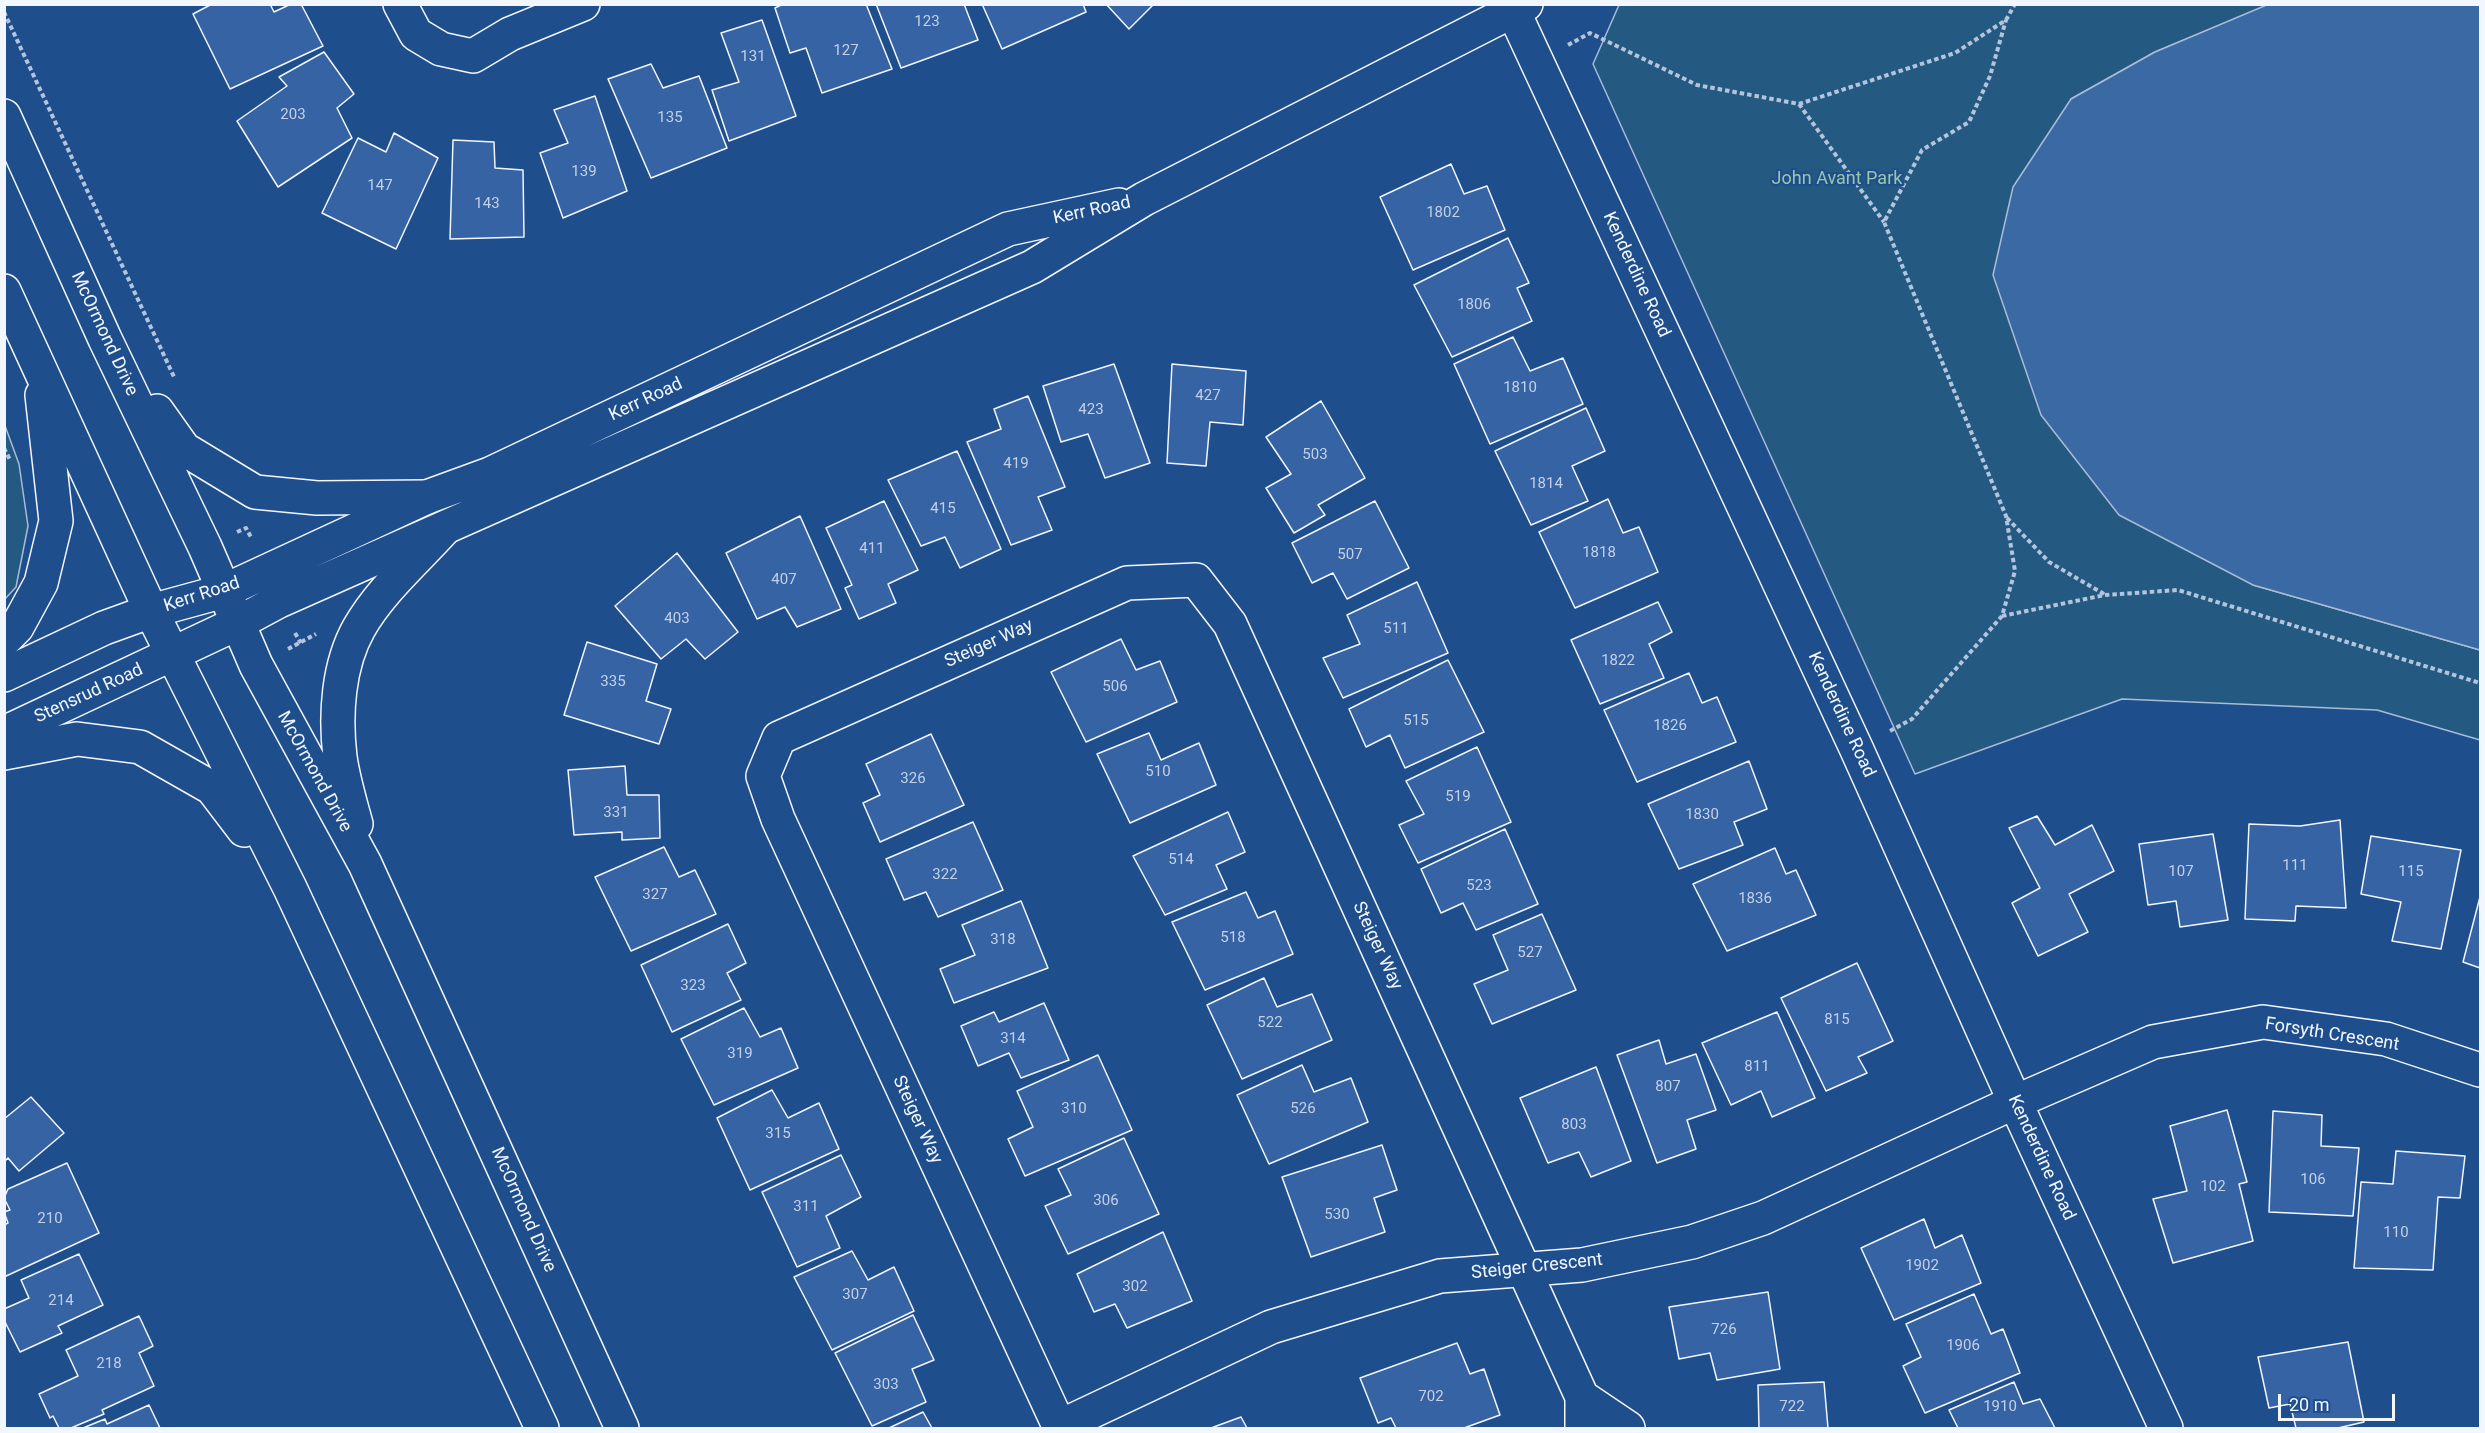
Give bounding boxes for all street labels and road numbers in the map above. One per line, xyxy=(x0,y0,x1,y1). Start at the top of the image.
street label: Kerr Road xyxy=(1051,192,1133,230)
street label: Kenderdine Road xyxy=(1597,209,1675,341)
street label: McOrmond Drive xyxy=(66,268,142,400)
street label: Kerr Road xyxy=(606,374,686,426)
street label: Kerr Road xyxy=(161,573,243,617)
street label: Steiger Way xyxy=(941,615,1037,673)
street label: Kenderdine Road xyxy=(1802,649,1880,781)
street label: Stensrud Road xyxy=(31,659,147,729)
street label: McOrmond Drive xyxy=(272,708,356,836)
street label: Steiger Way xyxy=(1347,899,1407,993)
street label: Forsyth Crescent xyxy=(2263,1014,2401,1056)
street label: Steiger Way xyxy=(887,1073,947,1167)
street label: Kenderdine Road xyxy=(2002,1092,2080,1224)
street label: McOrmond Drive xyxy=(486,1144,560,1276)
street label: Steiger Crescent xyxy=(1470,1249,1604,1285)

